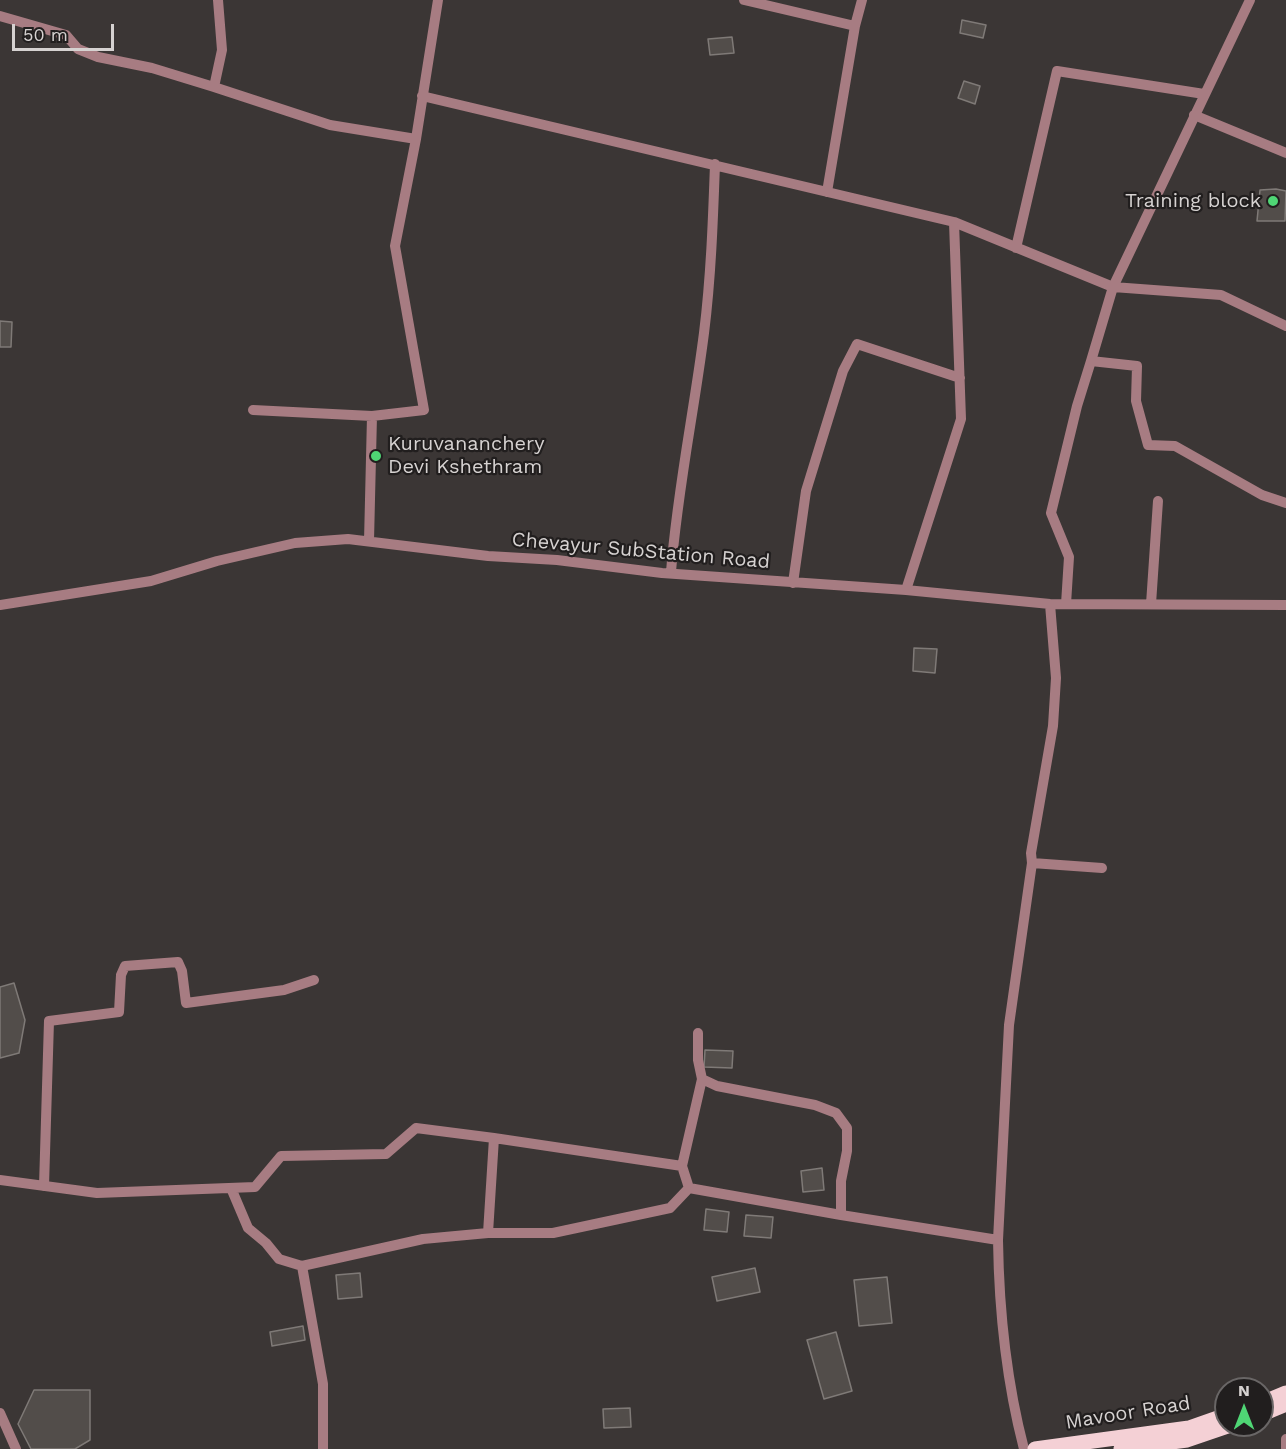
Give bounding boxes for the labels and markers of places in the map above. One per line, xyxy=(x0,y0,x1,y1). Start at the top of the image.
place label: Training block xyxy=(1125,189,1261,213)
marker: Training block xyxy=(1266,194,1280,208)
place label: Kuruvananchery Devi Kshethram xyxy=(388,432,545,479)
marker: Kuruvananchery Devi Kshethram xyxy=(369,449,383,463)

